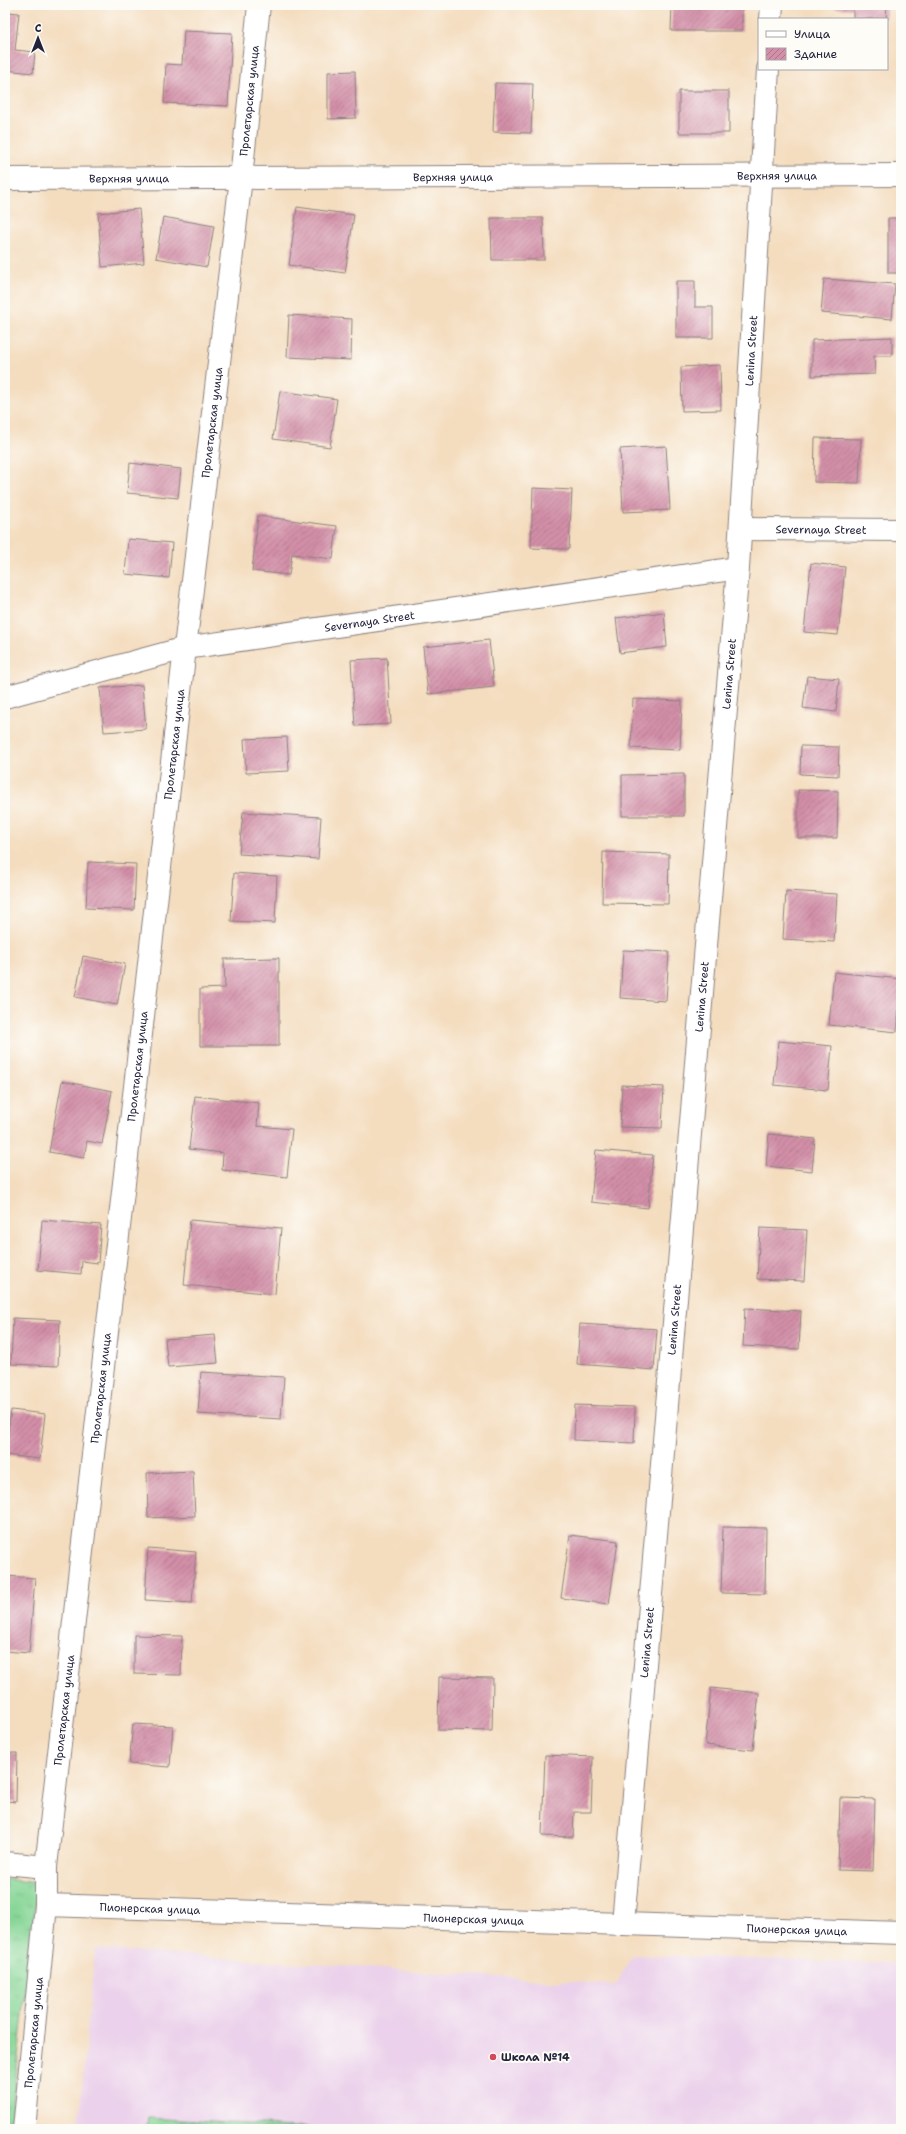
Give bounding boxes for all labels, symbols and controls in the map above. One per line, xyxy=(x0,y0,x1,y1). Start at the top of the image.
north arrow xyxy=(18,18,58,58)
legend xyxy=(758,18,888,70)
text: С xyxy=(35,21,42,36)
text: Улица xyxy=(794,26,831,42)
street label: Пролетарская улица xyxy=(236,44,263,157)
text: Здание xyxy=(794,46,838,62)
street label: Верхняя улица xyxy=(737,168,817,184)
street label: Верхняя улица xyxy=(413,170,493,185)
street label: Верхняя улица xyxy=(89,171,169,187)
street label: Lenina Street xyxy=(742,315,761,387)
street label: Пролетарская улица xyxy=(198,366,226,479)
street label: Severnaya Street xyxy=(775,522,867,538)
street label: Severnaya Street xyxy=(323,608,416,636)
street label: Lenina Street xyxy=(719,638,740,710)
street label: Пролетарская улица xyxy=(161,688,188,800)
street label: Lenina Street xyxy=(692,960,713,1033)
street label: Пролетарская улица xyxy=(124,1010,152,1122)
street label: Lenina Street xyxy=(664,1283,685,1356)
street label: Пролетарская улица xyxy=(87,1332,115,1444)
street label: Lenina Street xyxy=(637,1606,658,1679)
street label: Пролетарская улица xyxy=(51,1654,78,1766)
street label: Пионерская улица xyxy=(99,1900,201,1918)
street label: Пионерская улица xyxy=(423,1910,524,1929)
street label: Пионерская улица xyxy=(746,1921,848,1939)
street label: Пролетарская улица xyxy=(21,1976,47,2089)
place label: Школа №14 xyxy=(501,2050,570,2065)
marker: Школа №14 xyxy=(488,2052,498,2062)

